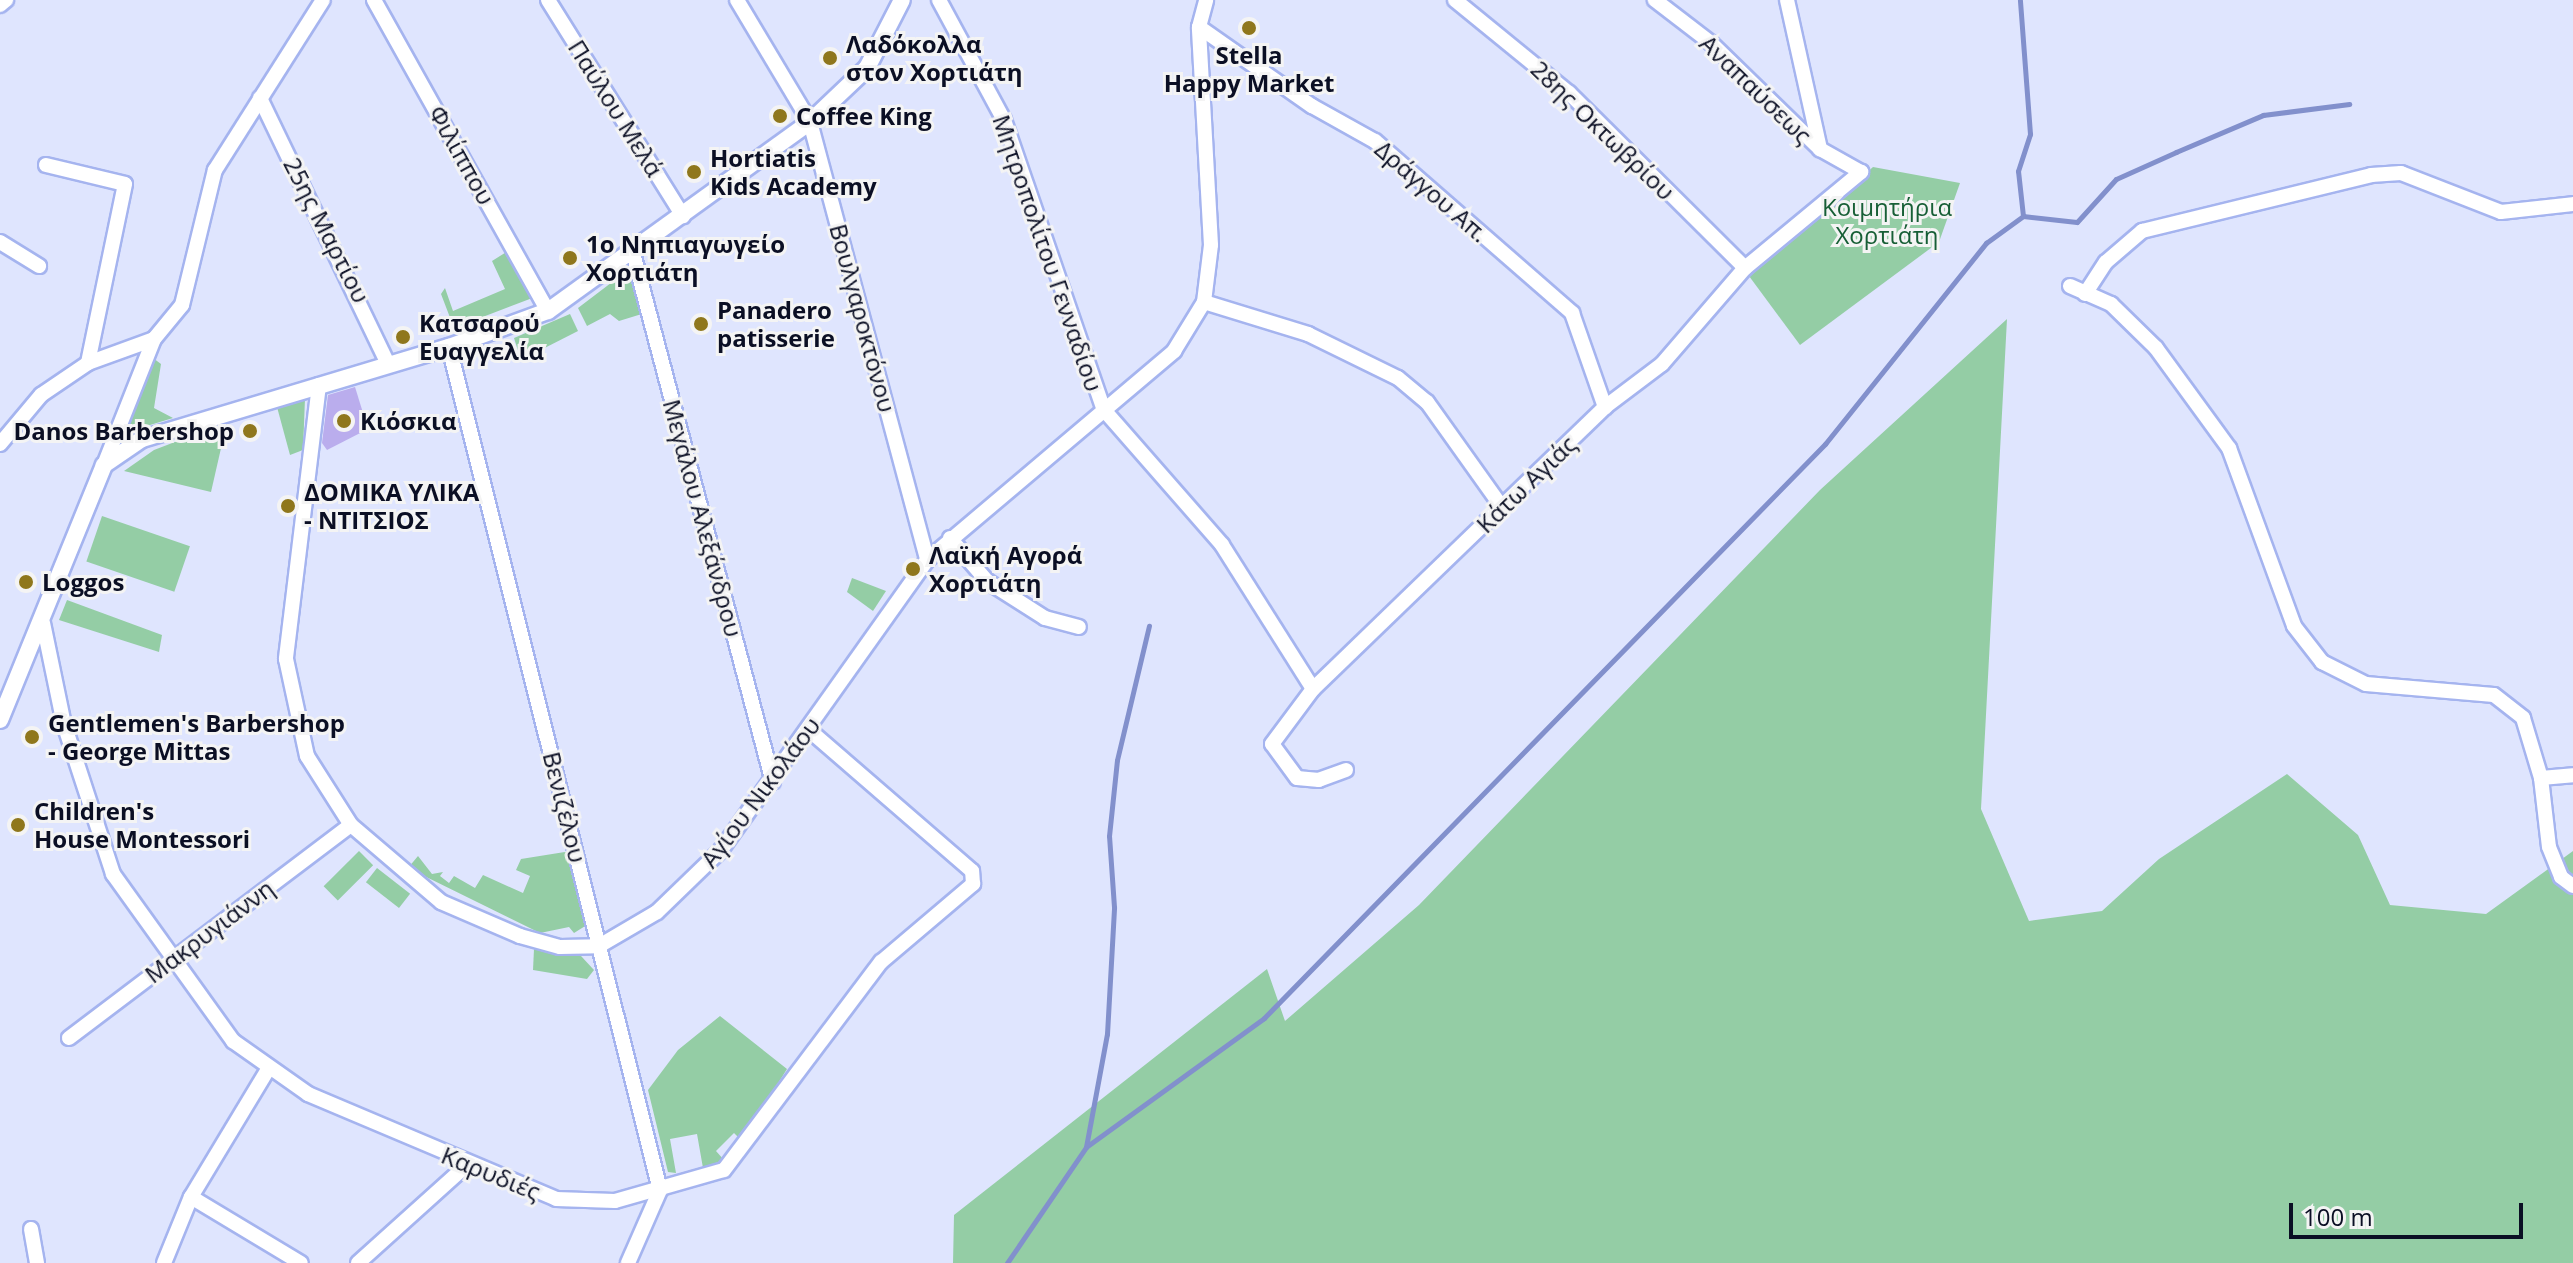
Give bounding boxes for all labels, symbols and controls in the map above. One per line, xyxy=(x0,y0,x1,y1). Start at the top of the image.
marker: Stella Happy Market xyxy=(1240,19,1258,37)
street label: Αναπαύσεως xyxy=(1694,29,1818,149)
place label: Λαδόκολλα στον Χορτιάτη xyxy=(846,30,1023,86)
street label: Παύλου Μελά xyxy=(563,34,669,182)
place label: Stella Happy Market xyxy=(1164,41,1334,97)
marker: Λαδόκολλα στον Χορτιάτη xyxy=(821,49,839,67)
street label: 28ης Οκτωβρίου xyxy=(1525,54,1681,206)
street label: Φιλίππου xyxy=(423,101,501,209)
place label: Coffee King xyxy=(796,102,932,130)
marker: Coffee King xyxy=(771,107,789,125)
street label: Μητροπολίτου Γενναδίου xyxy=(987,111,1109,395)
street label: Δράγγου Απ. xyxy=(1370,134,1494,248)
place label: Hortiatis Kids Academy xyxy=(710,144,877,200)
street label: 25ης Μαρτίου xyxy=(278,153,376,307)
marker: Hortiatis Kids Academy xyxy=(685,163,703,181)
park label: Κοιμητήρια Χορτιάτη xyxy=(1822,193,1952,249)
street label: Βουλγαροκτόνου xyxy=(824,221,902,415)
place label: 1ο Νηπιαγωγείο Χορτιάτη xyxy=(586,230,785,286)
marker: 1ο Νηπιαγωγείο Χορτιάτη xyxy=(561,249,579,267)
place label: Panadero patisserie xyxy=(717,296,835,352)
place label: Κατσαρού Ευαγγελία xyxy=(419,309,544,365)
marker: Panadero patisserie xyxy=(692,315,710,333)
marker: Κατσαρού Ευαγγελία xyxy=(394,328,412,346)
street label: Μεγάλου Αλεξάνδρου xyxy=(657,396,749,640)
place label: Κιόσκια xyxy=(360,407,456,435)
marker: Κιόσκια xyxy=(335,412,353,430)
place label: Danos Barbershop xyxy=(13,417,234,445)
marker: Danos Barbershop xyxy=(241,422,259,440)
street label: Κάτω Αγιάς xyxy=(1470,429,1582,539)
place label: ΔΟΜΙΚΑ ΥΛΙΚΑ - ΝΤΙΤΣΙΟΣ xyxy=(304,478,479,534)
marker: ΔΟΜΙΚΑ ΥΛΙΚΑ - ΝΤΙΤΣΙΟΣ xyxy=(279,497,297,515)
place label: Λαϊκή Αγορά Χορτιάτη xyxy=(929,541,1082,597)
marker: Λαϊκή Αγορά Χορτιάτη xyxy=(904,560,922,578)
place label: Loggos xyxy=(42,568,124,596)
marker: Loggos xyxy=(17,573,35,591)
place label: Gentlemen's Barbershop - George Mittas xyxy=(48,709,345,765)
street label: Αγίου Νικολάου xyxy=(694,711,826,873)
marker: Gentlemen's Barbershop - George Mittas xyxy=(23,728,41,746)
street label: Βενιζέλου xyxy=(537,749,593,865)
place label: Children's House Montessori xyxy=(34,797,250,853)
marker: Children's House Montessori xyxy=(9,816,27,834)
street label: Μακρυγιάννη xyxy=(139,873,279,989)
street label: Καρυδιές xyxy=(437,1140,545,1206)
scale bar xyxy=(2293,1187,2527,1237)
text: 100 m xyxy=(2303,1200,2373,1233)

